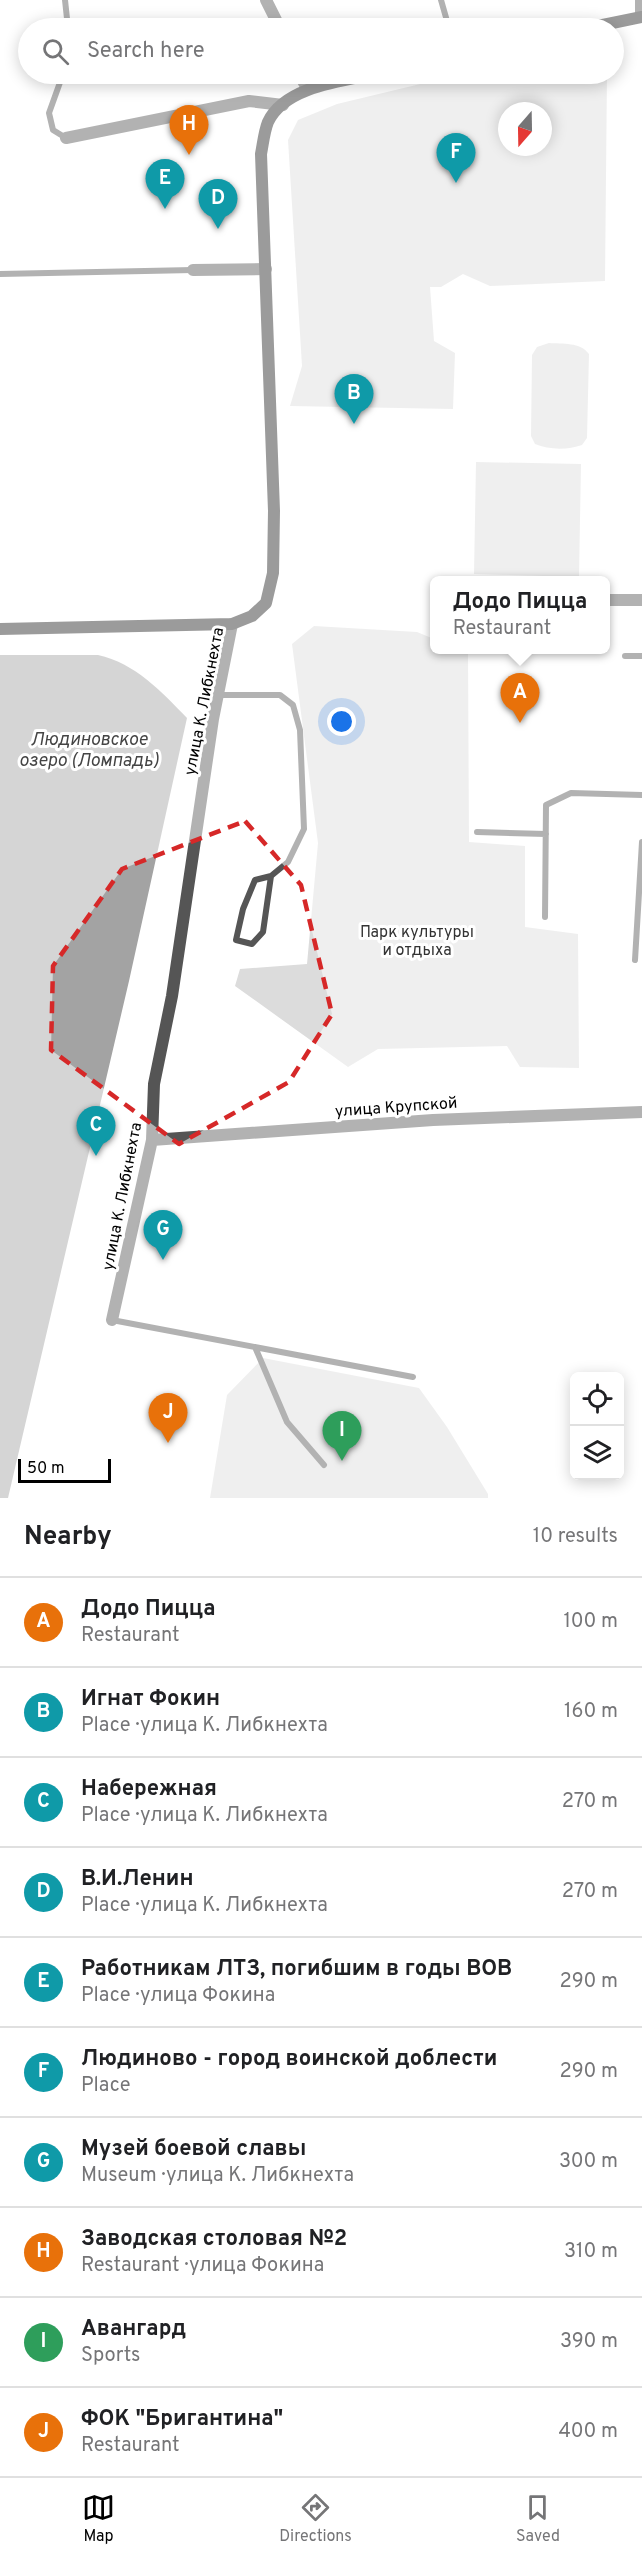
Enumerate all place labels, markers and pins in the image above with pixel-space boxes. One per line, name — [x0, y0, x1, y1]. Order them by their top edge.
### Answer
pin: H — [170, 106, 208, 155]
pin: F — [436, 134, 476, 183]
pin: E — [146, 160, 184, 209]
pin: D — [198, 180, 238, 229]
pin: B — [334, 374, 374, 424]
pin: A — [500, 674, 540, 723]
pin: C — [76, 1106, 116, 1156]
pin: G — [144, 1210, 182, 1260]
pin: J — [148, 1394, 188, 1443]
pin: I — [322, 1412, 362, 1461]

